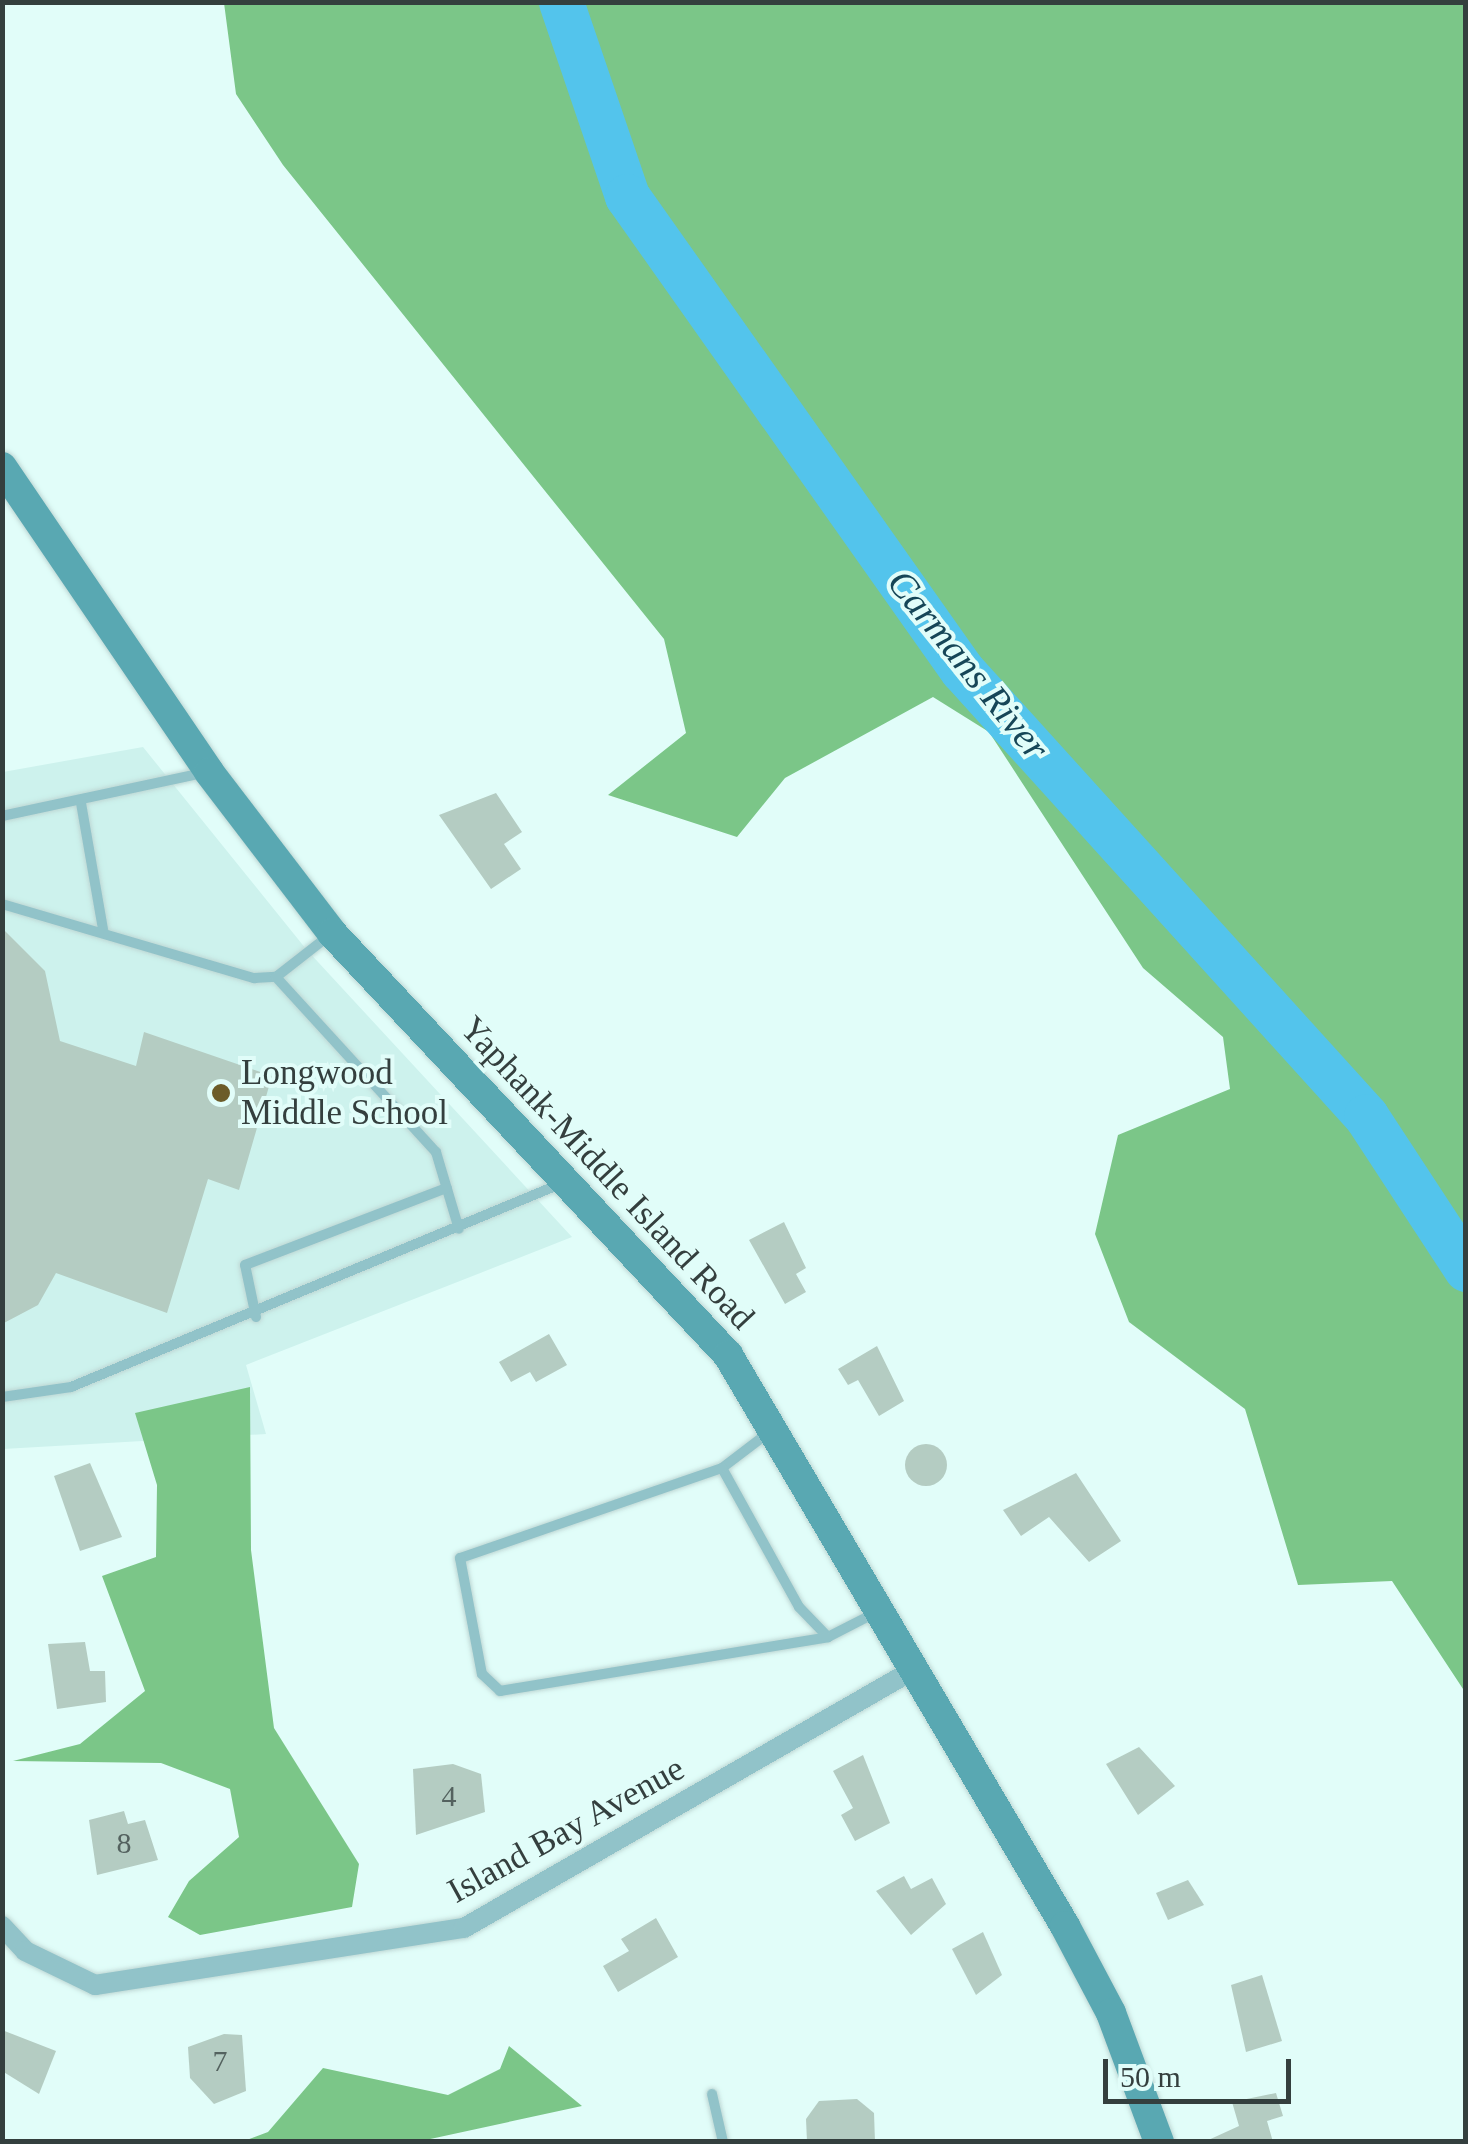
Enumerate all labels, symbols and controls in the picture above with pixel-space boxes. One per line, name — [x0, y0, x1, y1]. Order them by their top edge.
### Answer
water label: Carmans River — [878, 561, 1058, 769]
street label: Yaphank-Middle Island Road — [451, 1008, 763, 1338]
place label: Longwood Middle School — [241, 1052, 448, 1134]
marker: Longwood Middle School — [210, 1082, 232, 1104]
street label: Island Bay Avenue — [440, 1747, 692, 1913]
house number: 4 — [442, 1778, 456, 1814]
house number: 8 — [116, 1825, 132, 1861]
scale bar — [1108, 2039, 1296, 2101]
house number: 7 — [212, 2043, 228, 2079]
text: 50 m — [1120, 2060, 1181, 2093]

